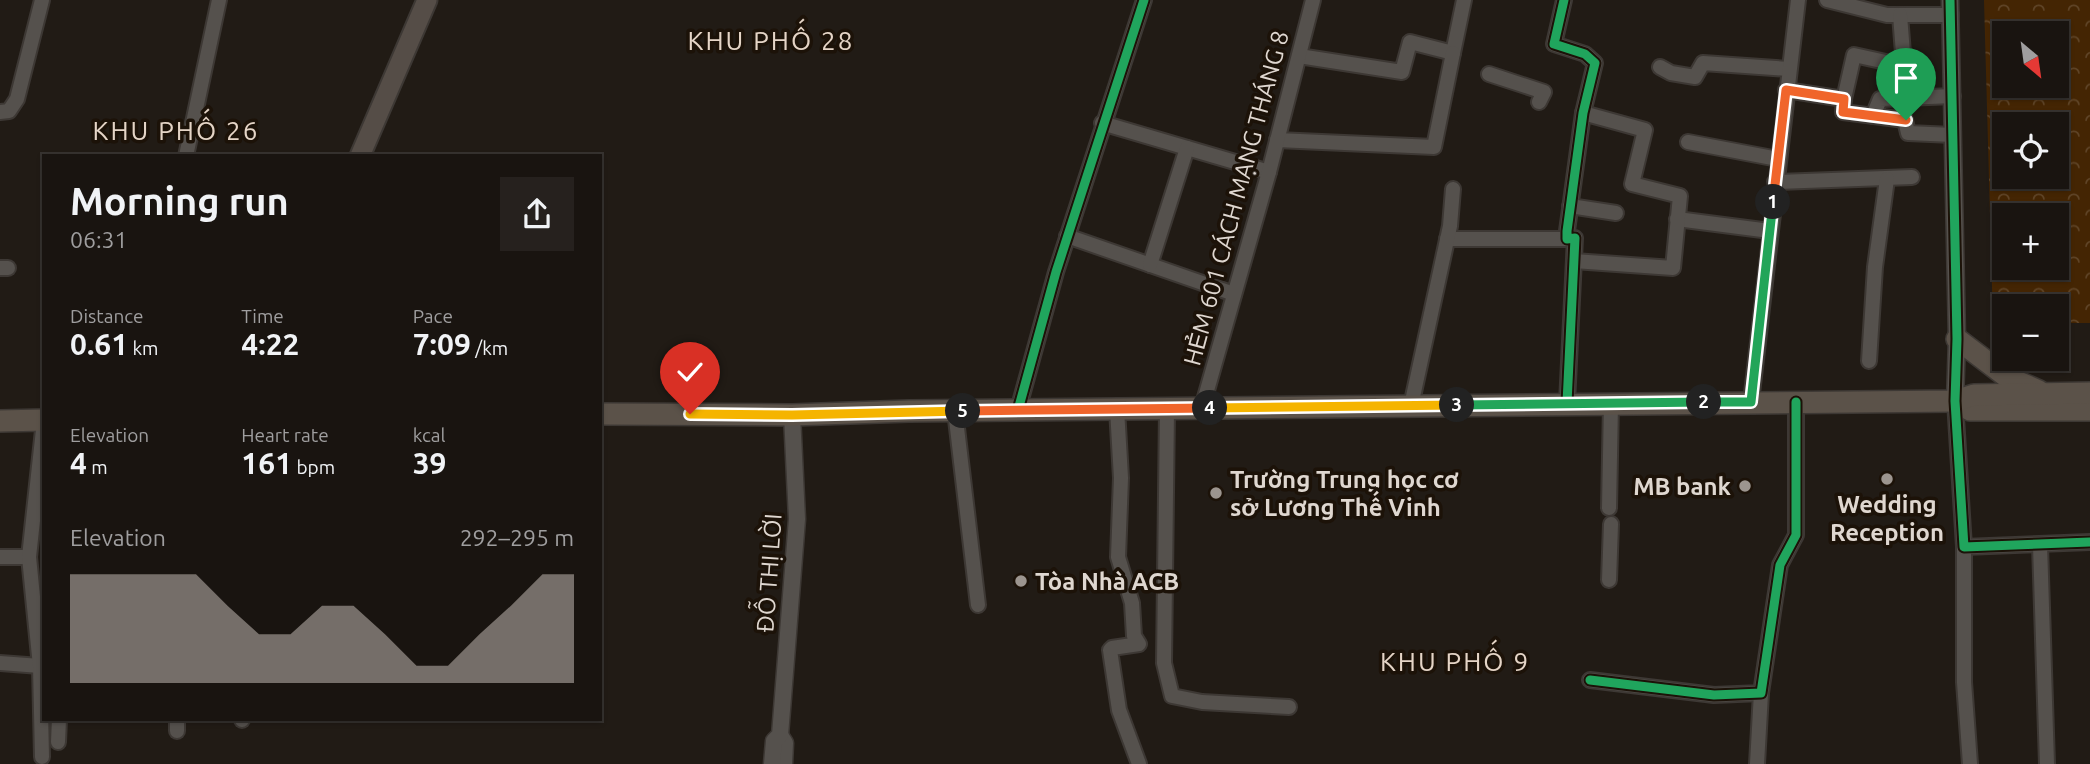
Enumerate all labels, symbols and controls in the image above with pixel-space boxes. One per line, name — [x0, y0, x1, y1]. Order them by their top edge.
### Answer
district label: KHU PHỐ 28 — [688, 18, 854, 55]
north arrow — [1992, 21, 2068, 98]
map controls — [1992, 21, 2069, 371]
street label: HẺM 601 CÁCH MẠNG THÁNG 8 — [1177, 27, 1294, 368]
pin — [1876, 48, 1936, 120]
icon: arrive — [1887, 59, 1925, 97]
district label: KHU PHỐ 26 — [93, 108, 259, 145]
button: locate — [1992, 112, 2069, 189]
button: share — [500, 177, 574, 251]
text: Morning run — [70, 180, 289, 222]
pin: 1 — [1756, 184, 1790, 220]
text: 1 — [1767, 190, 1778, 212]
button: + — [1992, 203, 2069, 280]
text: 06:31 — [70, 227, 128, 252]
button: − — [1992, 294, 2069, 371]
text: Distance — [70, 305, 144, 327]
text: Time — [241, 305, 284, 327]
text: Pace — [413, 305, 453, 327]
text: 0.61 — [70, 327, 128, 361]
text: 4:22 — [241, 327, 299, 361]
text: 7:09 — [413, 327, 471, 361]
text: km — [128, 337, 158, 359]
text: /km — [471, 337, 508, 359]
pin — [660, 342, 720, 414]
icon: check — [671, 353, 709, 391]
pin: 2 — [1686, 384, 1722, 420]
pin: 3 — [1440, 388, 1474, 422]
pin: 4 — [1192, 390, 1228, 426]
text: 2 — [1698, 390, 1709, 412]
text: 3 — [1451, 393, 1462, 415]
pin: 5 — [946, 394, 981, 428]
text: 4 — [1204, 396, 1215, 418]
text: 5 — [957, 399, 968, 421]
text: Elevation — [70, 424, 149, 446]
text: Heart rate — [241, 424, 329, 446]
text: kcal — [413, 424, 445, 446]
text: 4 — [70, 446, 87, 480]
text: 161 — [241, 446, 292, 480]
text: 39 — [413, 446, 447, 480]
text: m — [87, 456, 108, 478]
text: bpm — [292, 456, 335, 478]
place label: Trường Trung học cơ sở Lương Thế Vinh — [1230, 466, 1459, 521]
marker: Wedding Reception — [1879, 471, 1895, 487]
place label: MB bank — [1633, 473, 1732, 500]
marker: MB bank — [1737, 478, 1753, 494]
marker: Trường Trung học cơ sở Lương Thế Vinh — [1208, 485, 1224, 501]
place label: Wedding Reception — [1830, 491, 1944, 546]
street label: ĐỖ THỊ LỜI — [745, 512, 787, 633]
text: Elevation — [70, 525, 166, 550]
text: 292–295 m — [460, 525, 574, 550]
place label: Tòa Nhà ACB — [1035, 568, 1179, 595]
marker: Tòa Nhà ACB — [1013, 573, 1029, 589]
district label: KHU PHỐ 9 — [1380, 639, 1530, 676]

